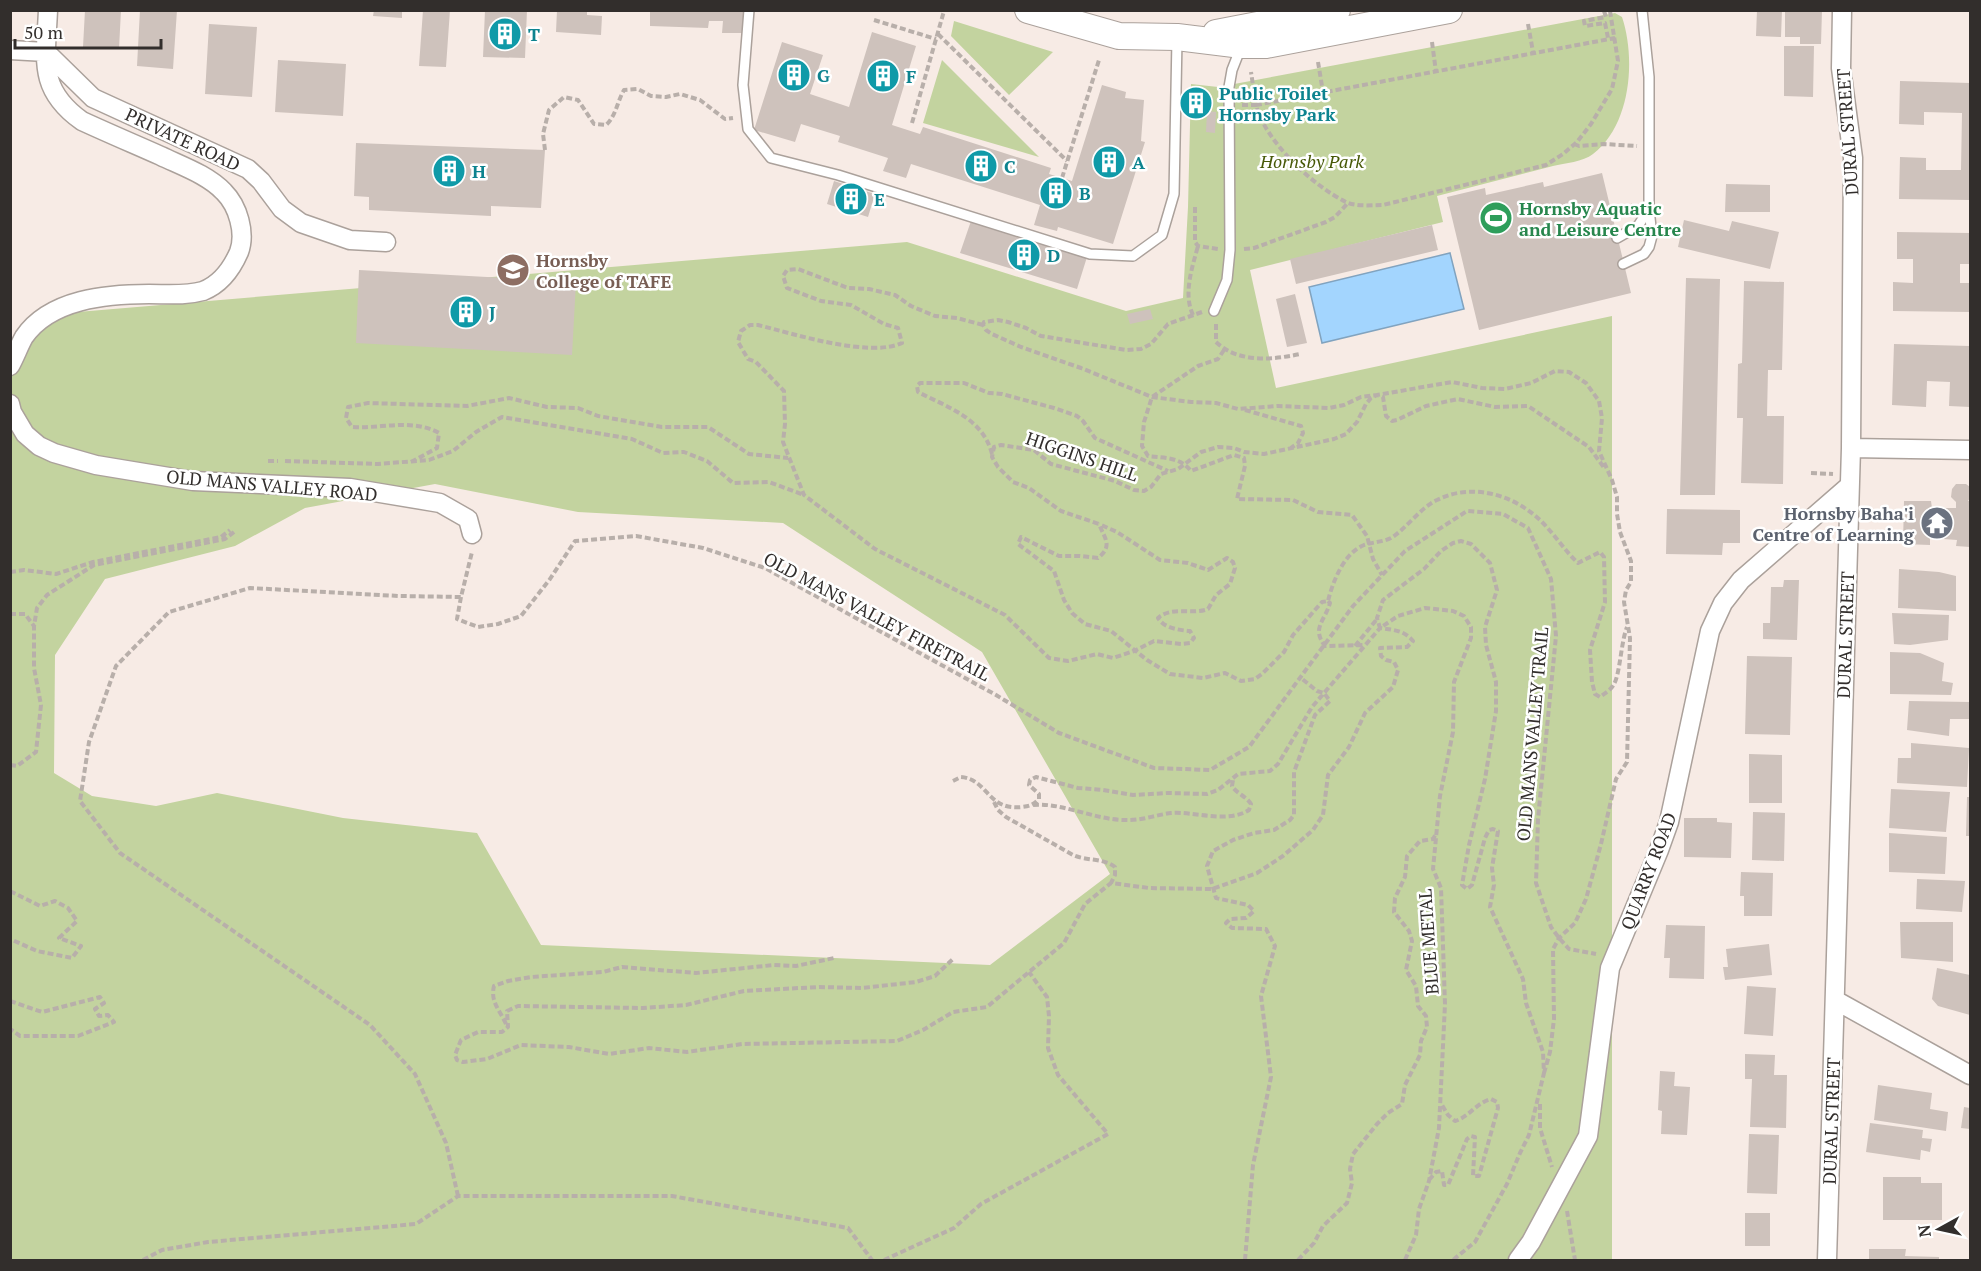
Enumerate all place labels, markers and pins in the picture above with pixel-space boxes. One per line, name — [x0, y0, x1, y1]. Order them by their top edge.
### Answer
building icon: T — [487, 16, 523, 52]
place label: T — [528, 22, 540, 46]
building icon: G — [776, 57, 812, 93]
building icon: F — [865, 58, 901, 94]
place label: G — [817, 63, 830, 87]
place label: F — [906, 64, 916, 88]
place label: Public Toilet Hornsby Park — [1219, 81, 1336, 126]
building icon: Public Toilet Hornsby Park — [1178, 85, 1214, 121]
building icon: A — [1091, 144, 1127, 180]
building icon: C — [963, 148, 999, 184]
place label: A — [1132, 150, 1146, 174]
building icon: H — [431, 153, 467, 189]
place label: C — [1004, 154, 1016, 178]
place label: H — [472, 159, 486, 183]
building icon: B — [1038, 175, 1074, 211]
building icon: E — [833, 181, 869, 217]
place label: B — [1079, 181, 1091, 205]
place label: E — [874, 187, 885, 211]
place label: Hornsby Aquatic and Leisure Centre — [1519, 196, 1682, 241]
sports icon: Hornsby Aquatic and Leisure Centre — [1478, 200, 1514, 236]
building icon: D — [1006, 237, 1042, 273]
place label: D — [1047, 243, 1060, 267]
place label: Hornsby College of TAFE — [536, 248, 671, 293]
school or university icon: Hornsby College of TAFE — [495, 252, 531, 288]
building icon: J — [448, 294, 484, 330]
place label: J — [489, 300, 496, 324]
place label: Hornsby Baha'i Centre of Learning — [1752, 501, 1915, 546]
temple icon: Hornsby Baha'i Centre of Learning — [1919, 505, 1955, 541]

